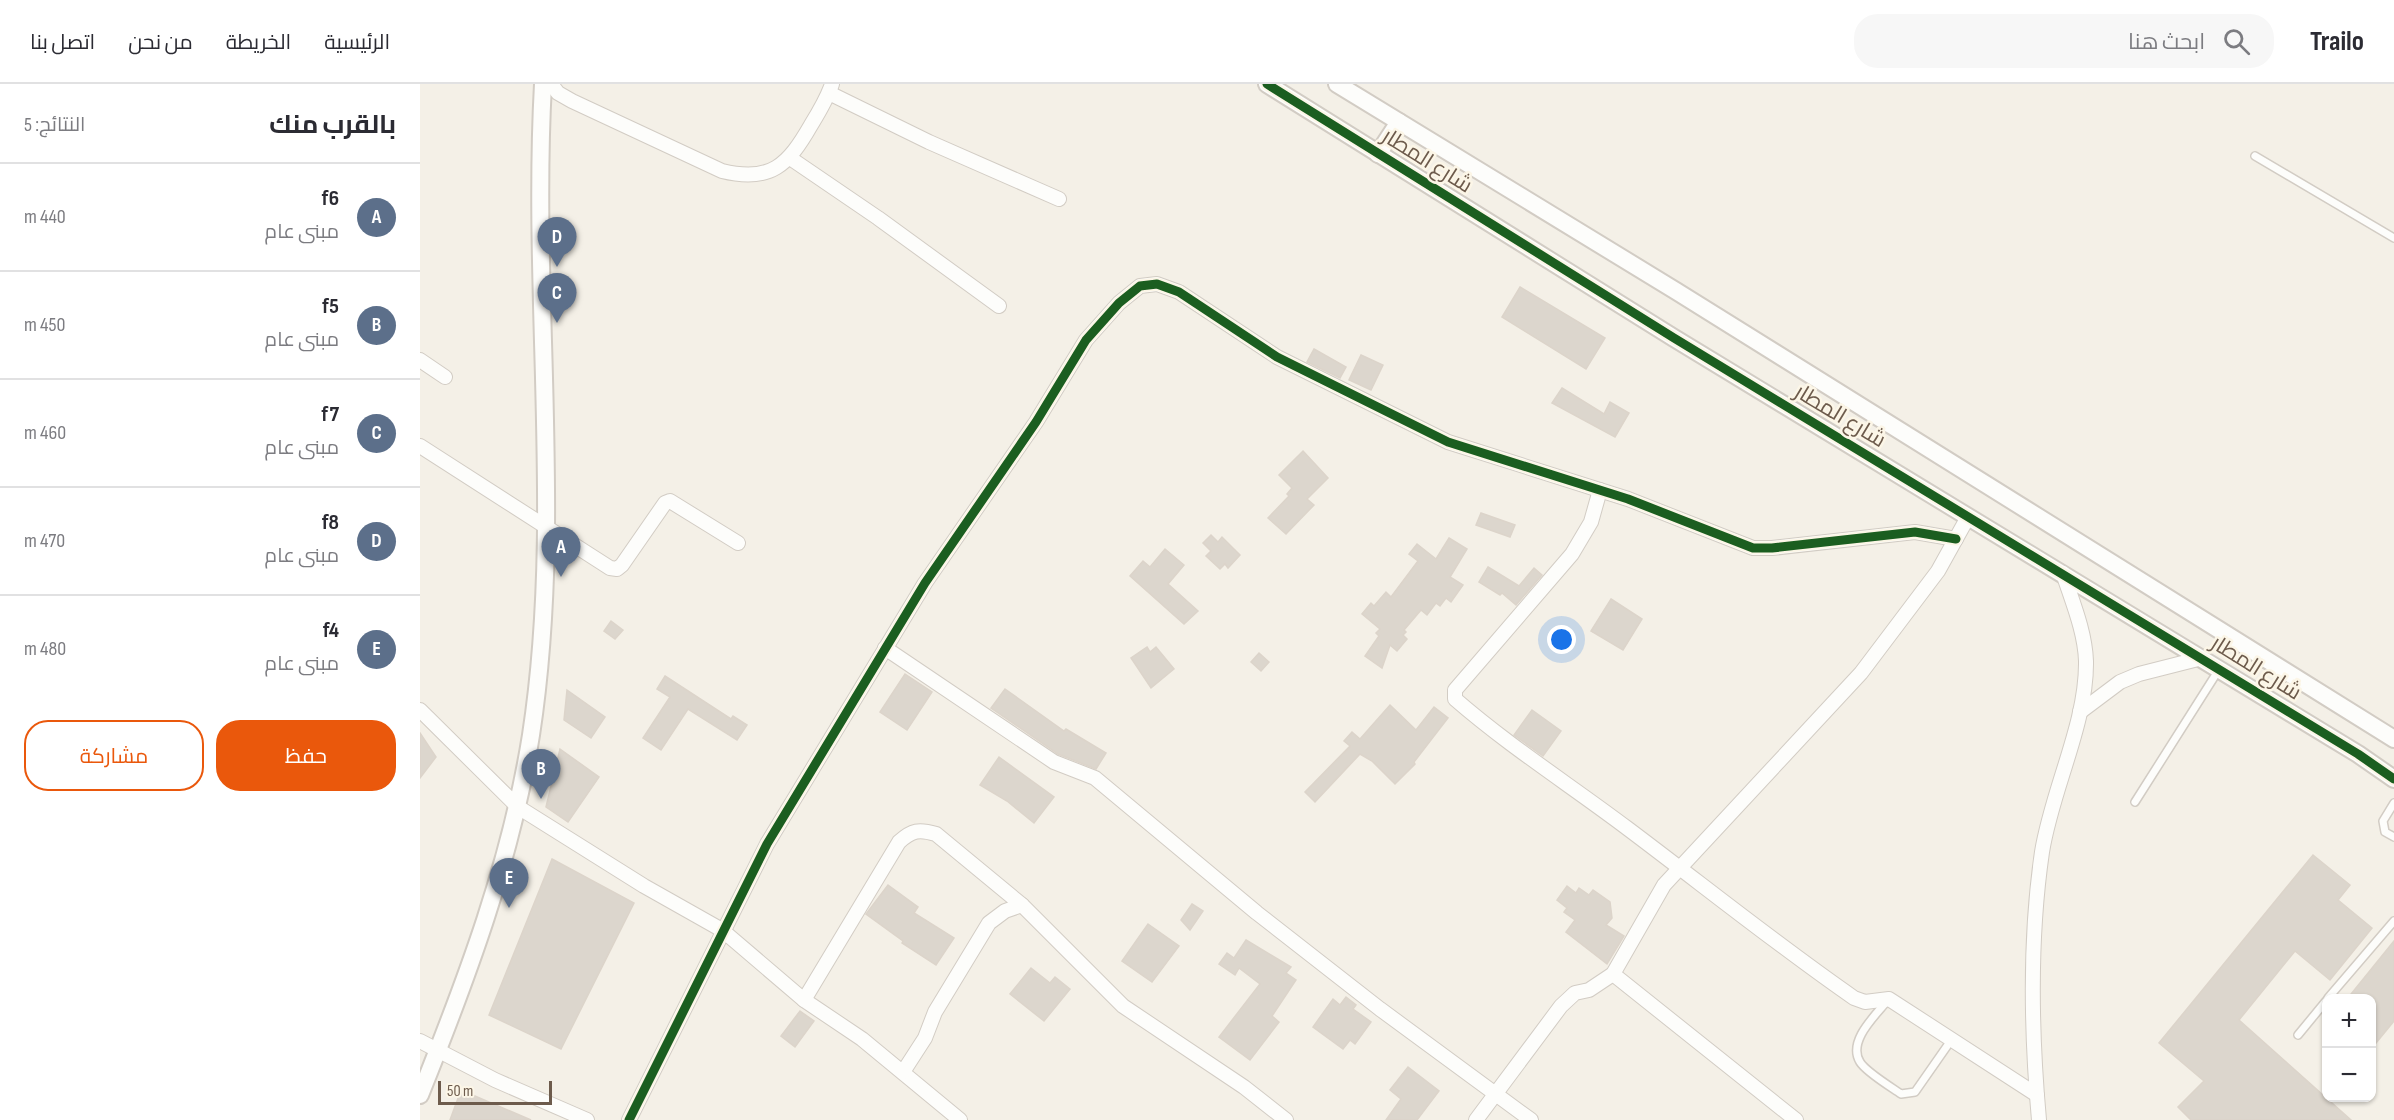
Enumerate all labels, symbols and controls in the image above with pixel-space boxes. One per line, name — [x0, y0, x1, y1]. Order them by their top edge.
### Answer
search box — [1854, 14, 2274, 68]
icon: search — [2220, 25, 2253, 58]
text: Trailo — [2310, 25, 2364, 58]
text: ابحث هنا — [2128, 29, 2205, 56]
text: اتصل بنا — [30, 30, 95, 55]
text: من نحن — [128, 30, 193, 55]
text: الخريطة — [226, 30, 291, 55]
text: الرئيسية — [324, 30, 390, 55]
text: بالقرب منك — [269, 110, 396, 141]
text: النتائج: 5 — [24, 113, 85, 137]
street label: شارع المطار — [1375, 122, 1477, 199]
text: f6 — [322, 185, 339, 212]
text: 440 m — [24, 205, 66, 229]
text: A — [372, 205, 381, 229]
pin: D — [538, 218, 576, 267]
text: مبنى عام — [265, 220, 339, 244]
pin: C — [538, 274, 576, 323]
text: f5 — [322, 293, 339, 320]
text: 450 m — [24, 313, 65, 337]
text: B — [372, 313, 381, 337]
text: مبنى عام — [265, 328, 339, 352]
street label: شارع المطار — [1788, 377, 1891, 454]
text: f7 — [321, 401, 339, 428]
text: 460 m — [24, 421, 66, 445]
text: C — [371, 421, 382, 445]
text: مبنى عام — [265, 436, 339, 460]
text: f8 — [322, 509, 339, 536]
pin: A — [542, 528, 580, 577]
text: 470 m — [24, 529, 65, 553]
text: D — [371, 529, 382, 553]
text: مبنى عام — [265, 544, 339, 568]
text: f4 — [323, 617, 339, 644]
your location — [1547, 625, 1576, 654]
street label: شارع المطار — [2204, 629, 2306, 706]
text: 480 m — [24, 637, 66, 661]
text: E — [372, 637, 381, 661]
text: مبنى عام — [265, 652, 339, 676]
button: مشاركة — [24, 720, 204, 791]
button: حفظ — [216, 720, 396, 791]
pin: B — [522, 750, 560, 799]
pin: E — [490, 858, 529, 908]
map controls — [2322, 994, 2376, 1102]
button: + — [2322, 994, 2376, 1048]
button: − — [2322, 1048, 2376, 1102]
scale bar — [438, 1078, 552, 1106]
text: 50 m — [447, 1082, 473, 1101]

